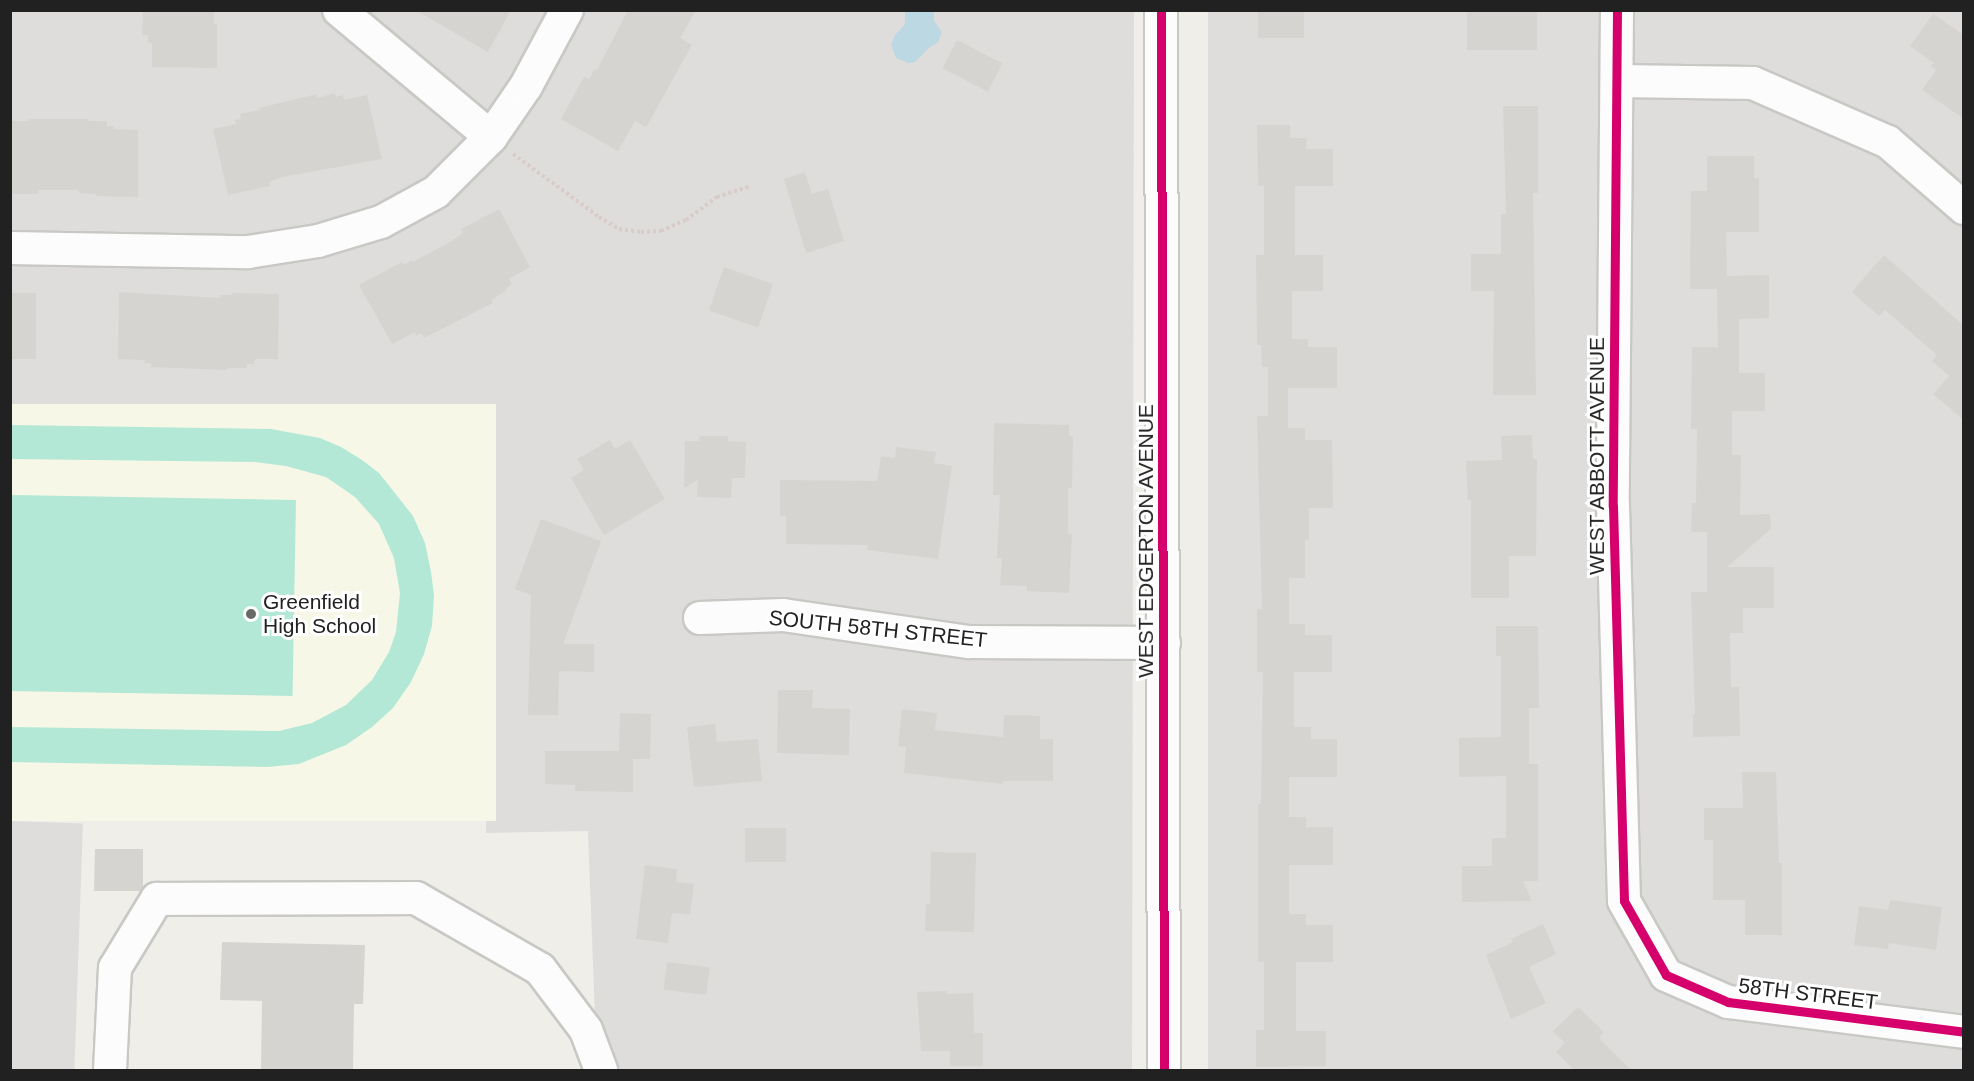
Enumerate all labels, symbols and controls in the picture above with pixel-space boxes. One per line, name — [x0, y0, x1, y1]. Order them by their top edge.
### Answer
street label: WEST ABBOTT AVENUE — [1584, 335, 1610, 577]
street label: WEST EDGERTON AVENUE — [1133, 403, 1159, 679]
place label: Greenfield High School — [263, 589, 376, 639]
street label: SOUTH 58TH STREET — [768, 605, 988, 653]
marker: Greenfield High School — [244, 607, 258, 621]
street label: 58TH STREET — [1737, 973, 1879, 1015]

